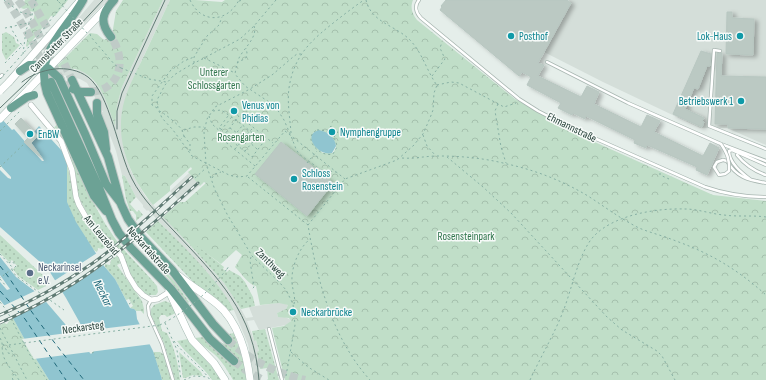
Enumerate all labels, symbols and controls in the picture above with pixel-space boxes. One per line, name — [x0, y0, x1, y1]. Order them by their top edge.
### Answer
street label: Cannstatter Straße — [27, 15, 86, 75]
place label: Posthof — [519, 30, 549, 43]
place label: Lok-Haus — [697, 30, 732, 43]
marker: Posthof — [506, 31, 516, 41]
marker: Lok-Haus — [735, 31, 745, 41]
park label: Unterer Schlossgarten — [188, 66, 240, 92]
place label: Betriebswerk 1 — [679, 95, 733, 108]
marker: Betriebswerk 1 — [736, 96, 746, 106]
place label: Venus von Phidias — [242, 99, 280, 125]
marker: Venus von Phidias — [229, 106, 239, 116]
street label: Ehmannstraße — [545, 110, 599, 145]
place label: Nymphengruppe — [340, 126, 401, 139]
marker: Nymphengruppe — [327, 127, 337, 137]
place label: EnBW — [38, 128, 59, 141]
marker: EnBW — [25, 129, 35, 139]
park label: Rosengarten — [218, 131, 265, 144]
place label: Schloss Rosenstein — [302, 167, 343, 193]
marker: Schloss Rosenstein — [289, 174, 299, 184]
street label: Am Leuzebad — [80, 212, 122, 258]
street label: Neckartalstraße — [124, 224, 173, 277]
park label: Rosensteinpark — [437, 230, 495, 243]
street label: Zanthweg — [253, 246, 289, 281]
place label: Neckarinsel e.V. — [38, 261, 81, 287]
marker: Neckarinsel e.V. — [25, 268, 35, 278]
water label: Neckar — [90, 277, 116, 310]
place label: Neckarbrücke — [301, 306, 352, 319]
marker: Neckarbrücke — [288, 307, 298, 317]
street label: Neckarsteg — [61, 318, 105, 337]

